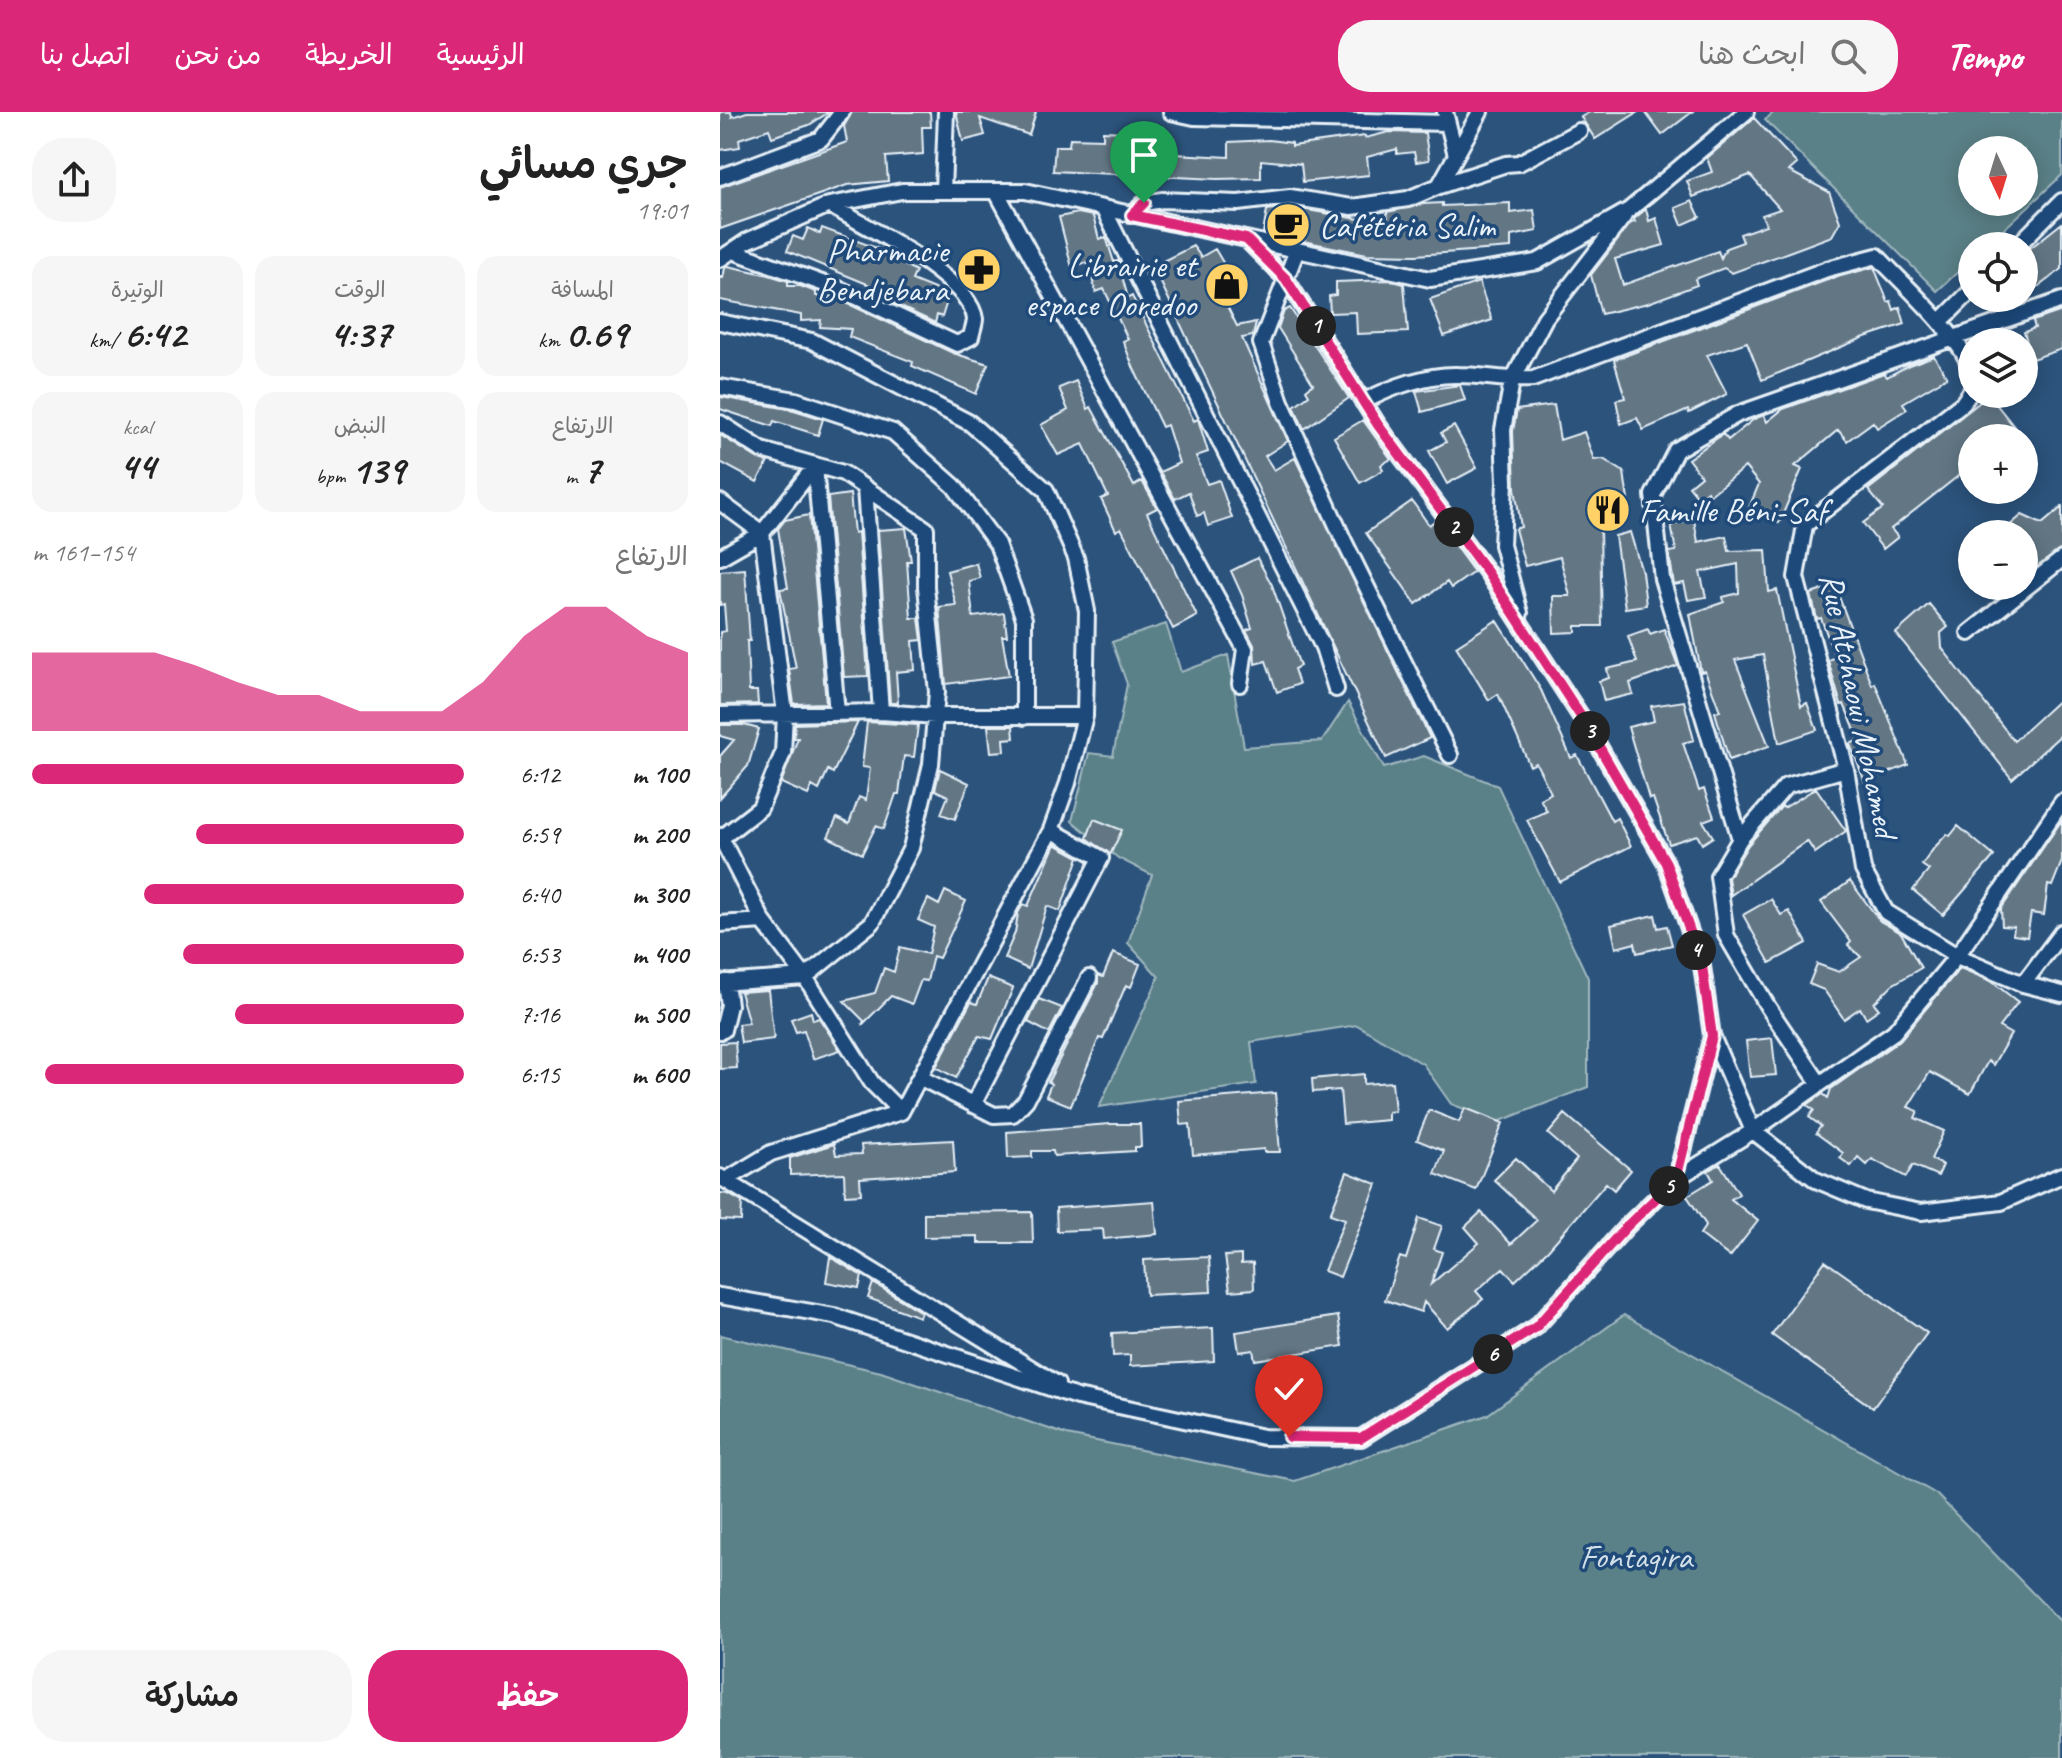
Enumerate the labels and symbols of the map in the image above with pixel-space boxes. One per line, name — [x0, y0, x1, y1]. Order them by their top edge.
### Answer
pin — [1110, 121, 1178, 203]
north arrow — [1958, 136, 2038, 216]
cafe icon: Cafétéria Salim — [1264, 201, 1312, 249]
place label: Cafétéria Salim — [1319, 204, 1496, 247]
place label: Pharmacie Bendjebara — [817, 229, 951, 311]
place label: Librairie et espace Ooredoo — [1025, 244, 1200, 326]
pharmacy icon: Pharmacie Bendjebara — [955, 246, 1003, 294]
shop icon: Librairie et espace Ooredoo — [1203, 261, 1251, 309]
pin: 1 — [1296, 306, 1336, 346]
restaurant icon: Famille Béni-Saf — [1584, 486, 1632, 534]
place label: Famille Béni-Saf — [1639, 489, 1834, 532]
pin: 2 — [1434, 507, 1474, 547]
street label: Rue Atchaoui Mohamed — [1810, 569, 1909, 846]
pin: 3 — [1570, 711, 1610, 751]
pin: 4 — [1676, 930, 1716, 970]
pin: 5 — [1649, 1166, 1689, 1206]
pin: 6 — [1473, 1334, 1513, 1374]
pin — [1255, 1355, 1323, 1437]
park label: Fontagira — [1580, 1535, 1694, 1578]

